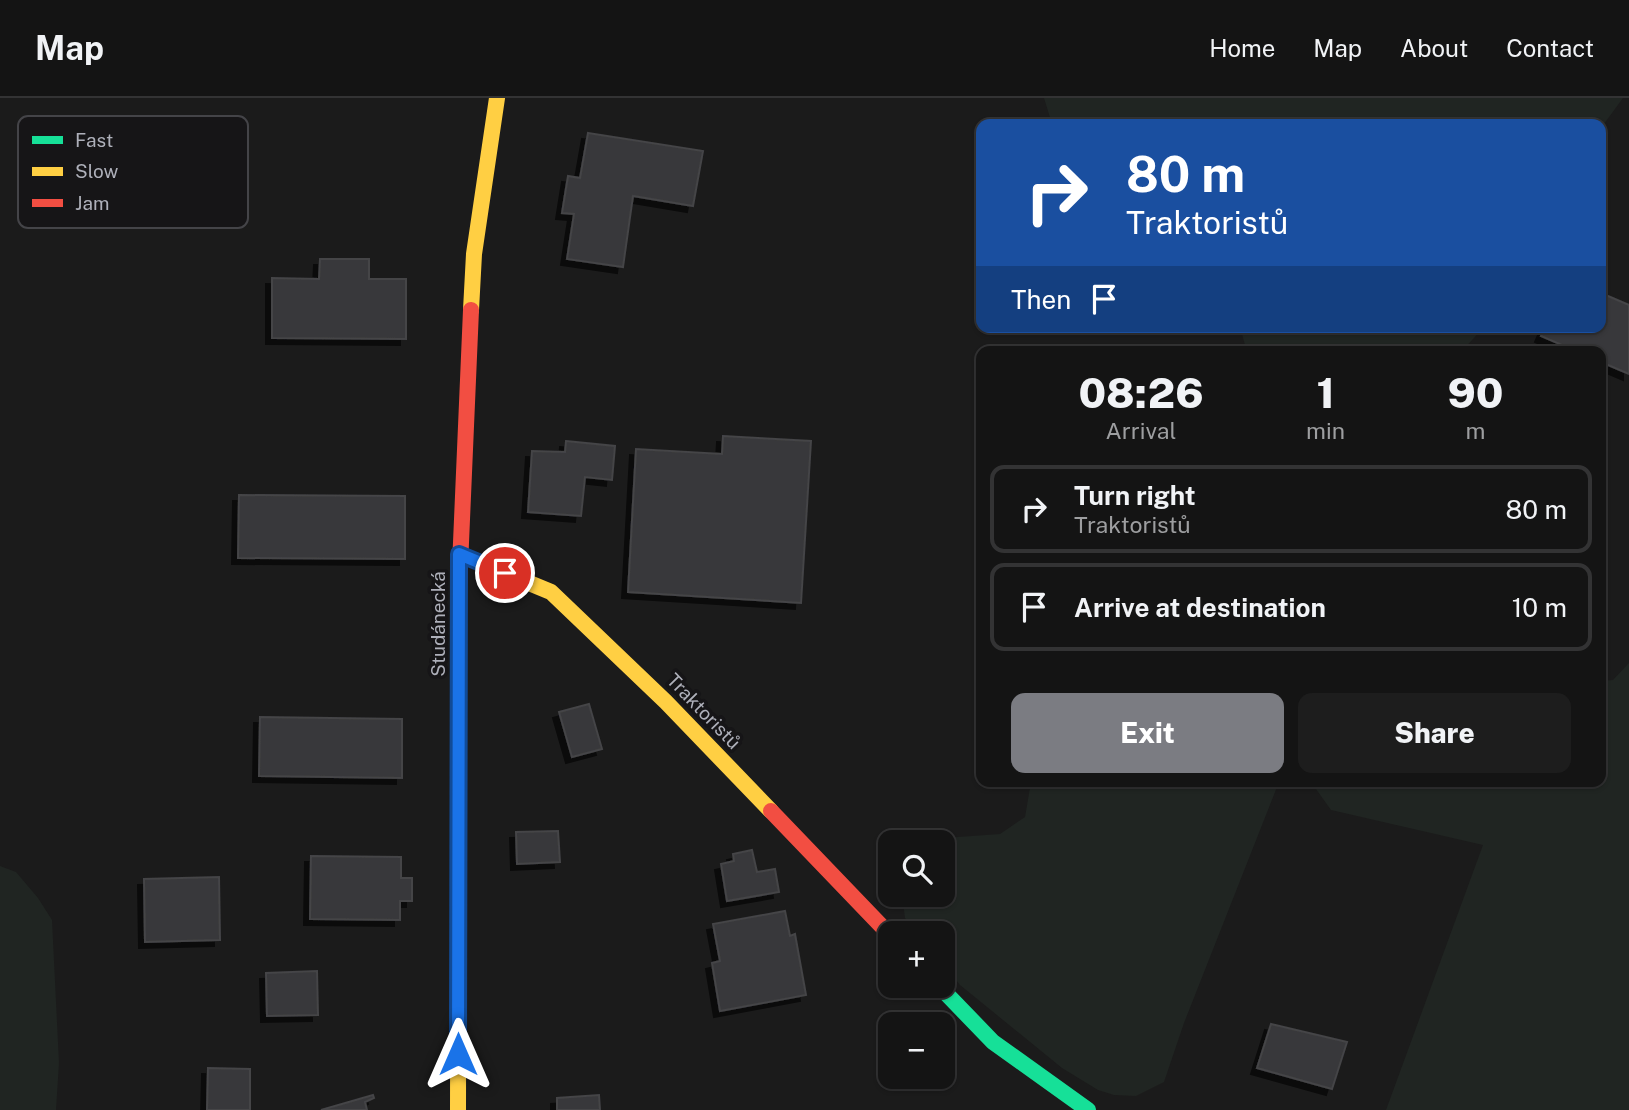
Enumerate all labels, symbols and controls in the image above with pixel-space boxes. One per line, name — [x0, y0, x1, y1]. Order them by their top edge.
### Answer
text: Map — [35, 29, 104, 67]
text: Home — [1209, 34, 1275, 62]
text: Map — [1313, 34, 1362, 62]
text: About — [1400, 34, 1468, 62]
text: Contact — [1506, 34, 1594, 62]
legend — [18, 116, 248, 228]
text: Fast — [75, 129, 113, 151]
text: 80 m — [1126, 145, 1245, 203]
icon: right — [1011, 147, 1102, 238]
text: Slow — [75, 160, 119, 182]
text: Jam — [75, 192, 109, 214]
text: Traktoristů — [1126, 204, 1288, 241]
icon: arrive — [1085, 280, 1123, 318]
text: Then — [1011, 284, 1071, 315]
text: 08:26 — [1078, 368, 1204, 417]
text: 1 — [1316, 368, 1335, 417]
text: 90 — [1448, 368, 1504, 417]
text: Arrival — [1106, 417, 1177, 444]
text: min — [1306, 417, 1345, 444]
text: m — [1466, 417, 1486, 444]
text: Turn right — [1074, 480, 1196, 511]
icon: right — [1015, 490, 1053, 528]
text: 80 m — [1506, 494, 1567, 525]
text: Traktoristů — [1074, 511, 1191, 538]
pin — [475, 543, 535, 603]
icon: arrive — [486, 554, 524, 592]
street label: Studánecká — [427, 571, 449, 677]
icon: arrive — [1015, 588, 1053, 626]
text: Arrive at destination — [1074, 592, 1326, 623]
text: 10 m — [1512, 592, 1567, 623]
street label: Traktoristů — [663, 669, 745, 753]
button: Exit — [1011, 693, 1284, 773]
button: Share — [1298, 693, 1571, 773]
map controls — [878, 830, 955, 1089]
button: search — [878, 830, 955, 907]
button: + — [878, 921, 955, 998]
button: − — [878, 1012, 955, 1089]
position arrow — [421, 1017, 495, 1091]

